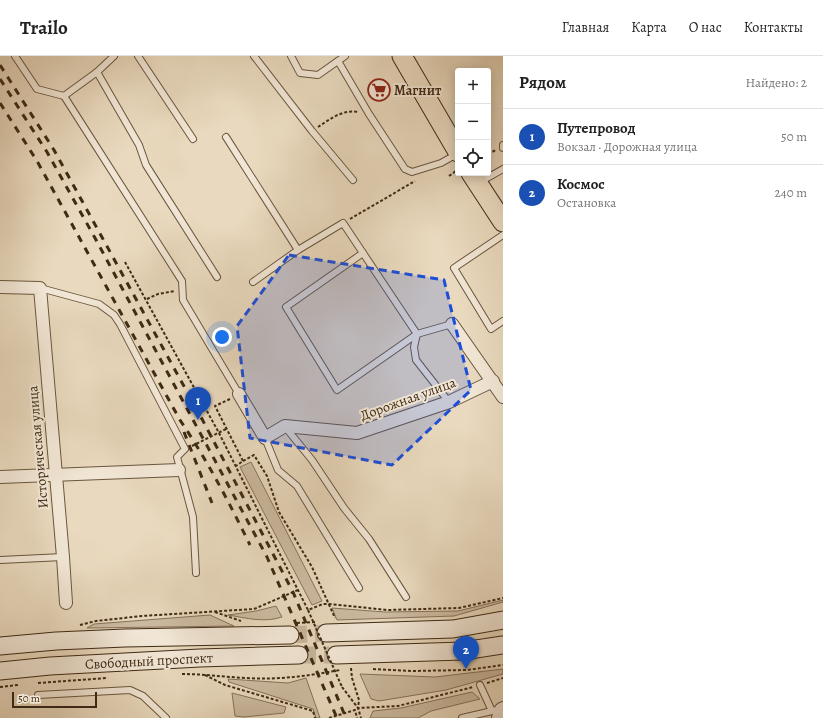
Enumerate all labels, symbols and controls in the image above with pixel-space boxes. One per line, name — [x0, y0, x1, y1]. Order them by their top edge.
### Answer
text: Trailo — [20, 15, 68, 41]
text: Главная — [562, 18, 609, 37]
text: Карта — [631, 18, 667, 37]
text: О нас — [689, 18, 722, 37]
text: Контакты — [744, 18, 803, 37]
map controls — [455, 68, 491, 176]
button: + — [455, 68, 491, 104]
text: Рядом — [519, 71, 566, 94]
text: Найдено: 2 — [746, 74, 807, 91]
supermarket icon: Магнит — [366, 77, 392, 103]
place label: Магнит — [394, 81, 442, 100]
button: − — [455, 104, 491, 140]
text: Путепровод — [557, 118, 635, 138]
text: 1 — [530, 128, 534, 145]
text: 50 m — [781, 128, 807, 145]
text: Вокзал · Дорожная улица — [557, 138, 697, 155]
button: locate — [455, 140, 491, 176]
text: Космос — [557, 174, 605, 194]
text: 2 — [529, 184, 535, 201]
text: 240 m — [775, 184, 807, 201]
text: Остановка — [557, 194, 616, 211]
your location — [212, 327, 232, 347]
street label: Дорожная улица — [357, 373, 459, 425]
street label: Историческая улица — [23, 384, 53, 509]
pin: 1 — [185, 387, 211, 420]
pin: 2 — [453, 636, 479, 669]
street label: Свободный проспект — [84, 648, 214, 674]
scale bar — [12, 690, 97, 709]
text: 50 m — [18, 691, 40, 706]

